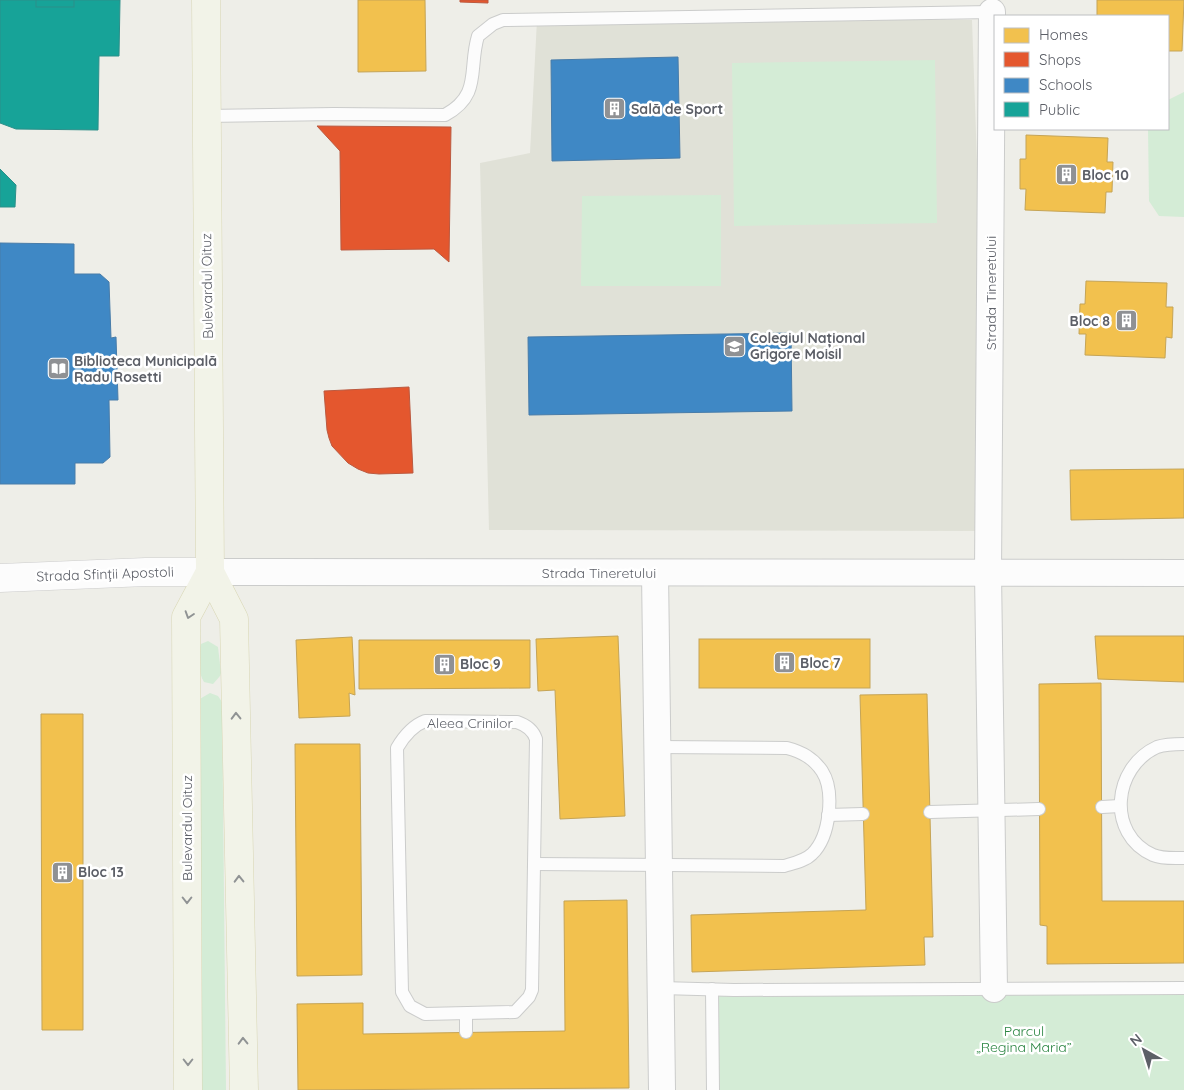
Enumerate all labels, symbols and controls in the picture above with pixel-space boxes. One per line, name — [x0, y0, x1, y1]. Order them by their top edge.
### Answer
legend — [994, 15, 1169, 130]
text: Homes — [1039, 25, 1088, 44]
text: Shops — [1039, 50, 1081, 69]
text: Schools — [1039, 75, 1092, 94]
building icon: Sală de Sport — [603, 97, 627, 121]
place label: Sală de Sport — [631, 100, 724, 118]
text: Public — [1039, 100, 1080, 119]
building icon: Bloc 10 — [1054, 163, 1078, 187]
place label: Bloc 10 — [1082, 166, 1129, 184]
street label: Bulevardul Oituz — [197, 233, 217, 339]
street label: Strada Tineretului — [982, 236, 1000, 350]
building icon: Bloc 8 — [1114, 309, 1138, 333]
place label: Bloc 8 — [1070, 312, 1110, 330]
place label: Colegiul Național Grigore Moisil — [750, 329, 865, 363]
school or university icon: Colegiul Național Grigore Moisil — [722, 334, 746, 358]
place label: Biblioteca Municipală Radu Rosetti — [74, 352, 217, 386]
library icon: Biblioteca Municipală Radu Rosetti — [46, 357, 70, 381]
street label: Strada Sfinții Apostoli — [36, 563, 174, 585]
street label: Strada Tineretului — [542, 564, 656, 582]
one-way arrow — [185, 610, 195, 619]
building icon: Bloc 7 — [772, 651, 796, 675]
building icon: Bloc 9 — [432, 652, 456, 676]
place label: Bloc 7 — [800, 654, 841, 672]
place label: Bloc 9 — [460, 655, 501, 673]
one-way arrow — [231, 712, 242, 720]
street label: Aleea Crinilor — [427, 714, 514, 732]
street label: Bulevardul Oituz — [178, 775, 196, 881]
building icon: Bloc 13 — [50, 860, 74, 884]
place label: Bloc 13 — [78, 863, 124, 881]
one-way arrow — [234, 875, 245, 883]
one-way arrow — [182, 896, 192, 904]
park label: Parcul „Regina Maria” — [976, 1022, 1072, 1056]
north arrow — [1119, 1025, 1169, 1075]
text: N — [1126, 1030, 1145, 1050]
one-way arrow — [237, 1037, 248, 1045]
one-way arrow — [183, 1058, 193, 1066]

